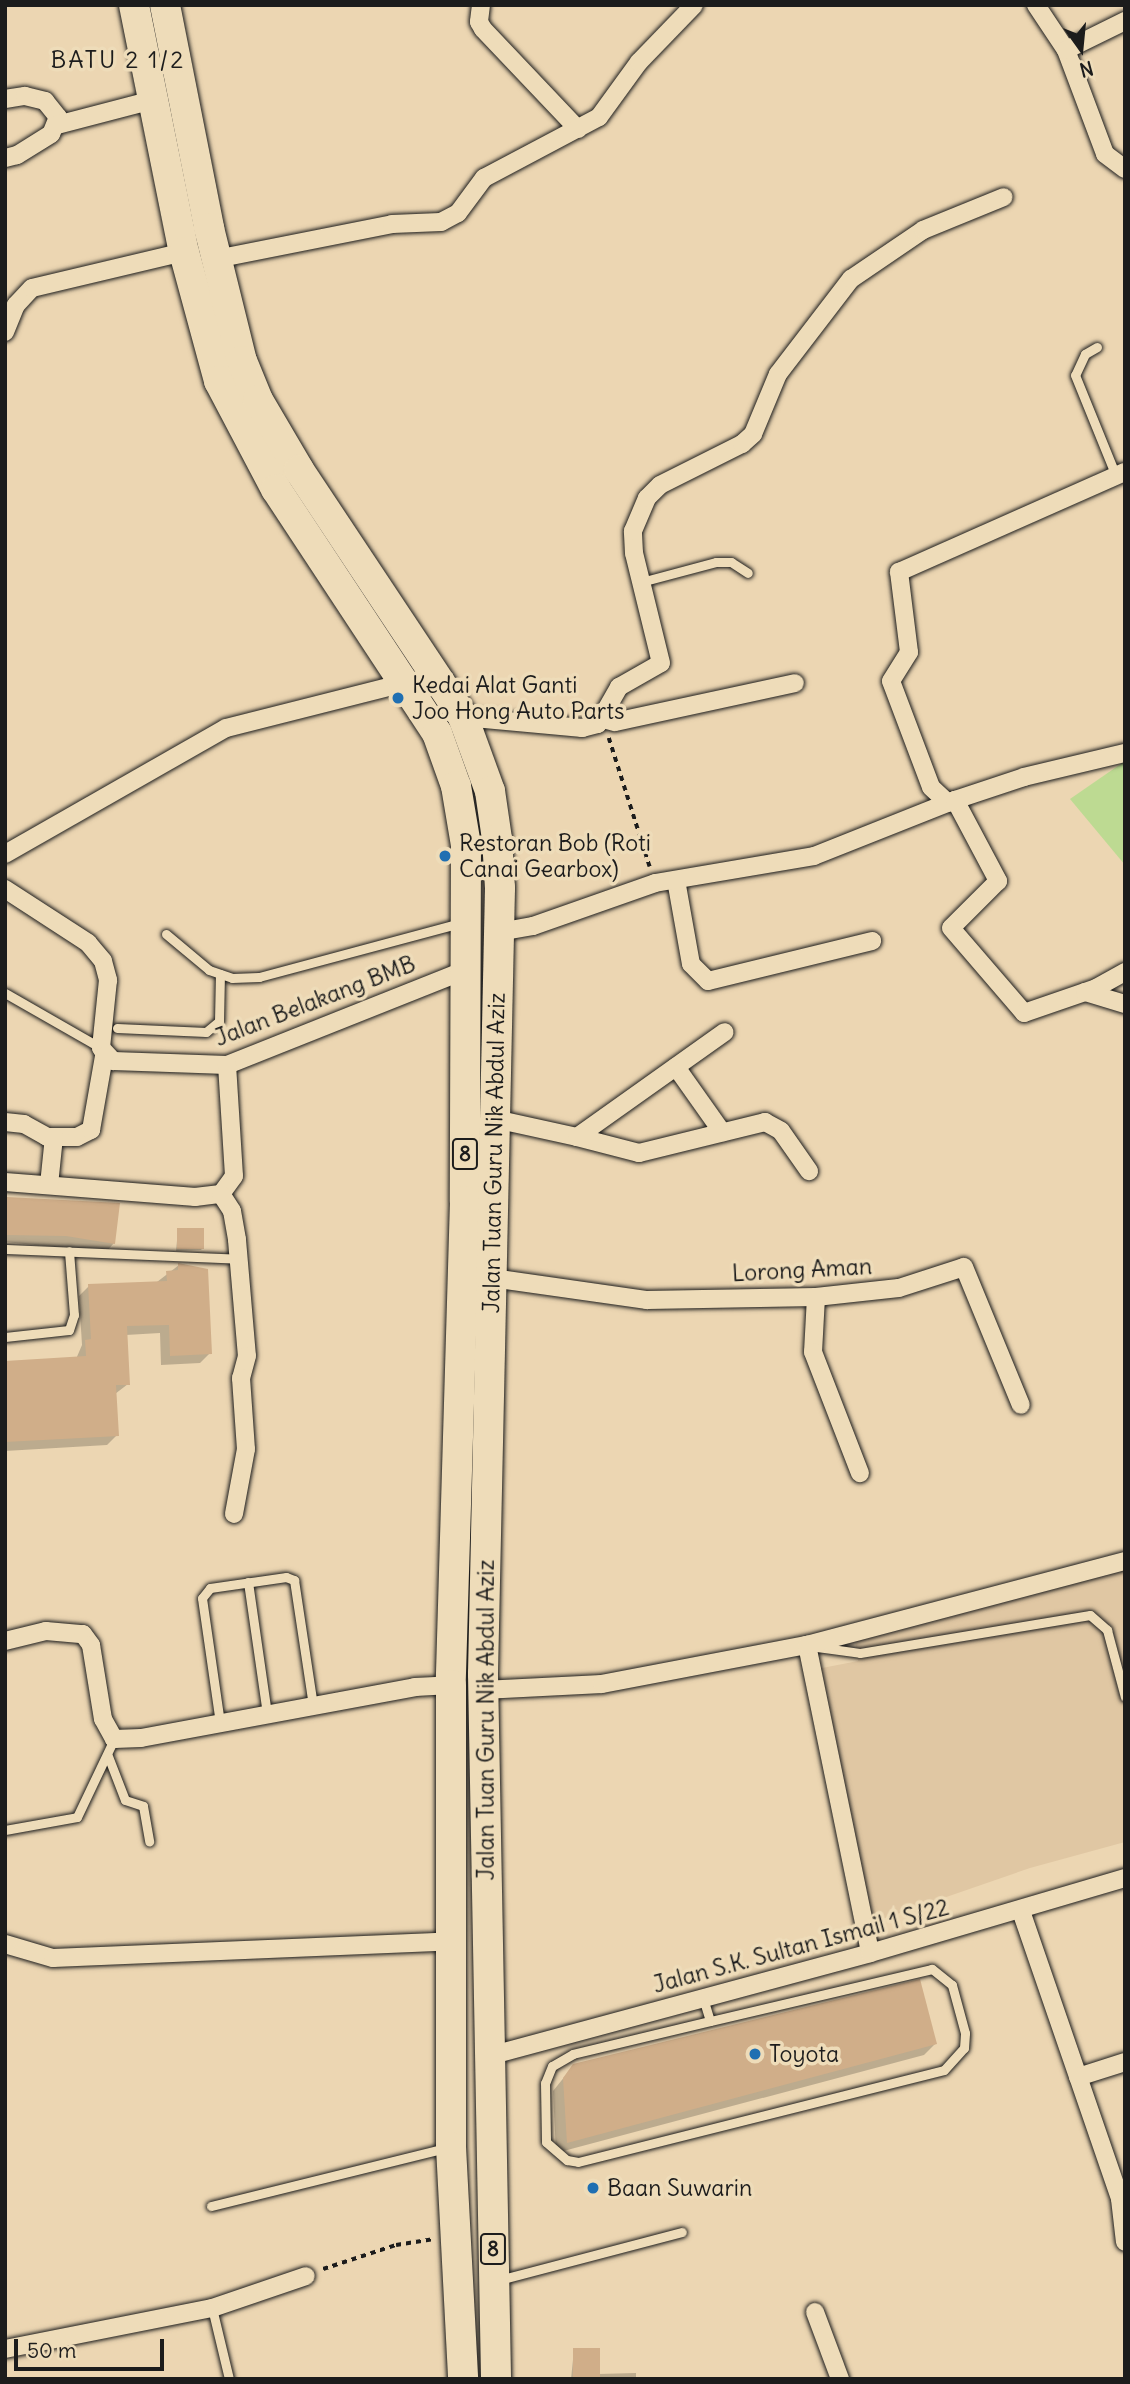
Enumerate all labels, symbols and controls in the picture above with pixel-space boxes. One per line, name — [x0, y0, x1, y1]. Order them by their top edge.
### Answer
north arrow — [1046, 14, 1116, 84]
district label: BATU 2 1/2 — [52, 46, 184, 74]
text: N — [1077, 56, 1096, 83]
place label: Kedai Alat Ganti Joo Hong Auto Parts — [412, 671, 624, 725]
marker: Kedai Alat Ganti Joo Hong Auto Parts — [390, 690, 406, 706]
place label: Restoran Bob (Roti Canai Gearbox) — [459, 829, 651, 883]
marker: Restoran Bob (Roti Canai Gearbox) — [437, 848, 453, 864]
street label: Jalan Belakang BMB — [211, 950, 419, 1052]
street label: Jalan Tuan Guru Nik Abdul Aziz — [477, 992, 511, 1314]
road number: 8 — [451, 1136, 479, 1172]
street label: Lorong Aman — [731, 1253, 873, 1287]
street label: Jalan Tuan Guru Nik Abdul Aziz — [472, 1560, 500, 1880]
street label: Jalan S.K. Sultan Ismail 1 S/22 — [650, 1893, 952, 1999]
place label: Toyota — [769, 2040, 839, 2068]
marker: Toyota — [747, 2046, 763, 2062]
place label: Baan Suwarin — [607, 2174, 752, 2202]
marker: Baan Suwarin — [585, 2180, 601, 2196]
road number: 8 — [479, 2232, 507, 2266]
scale bar — [18, 2324, 168, 2368]
text: 50 m — [27, 2337, 76, 2364]

